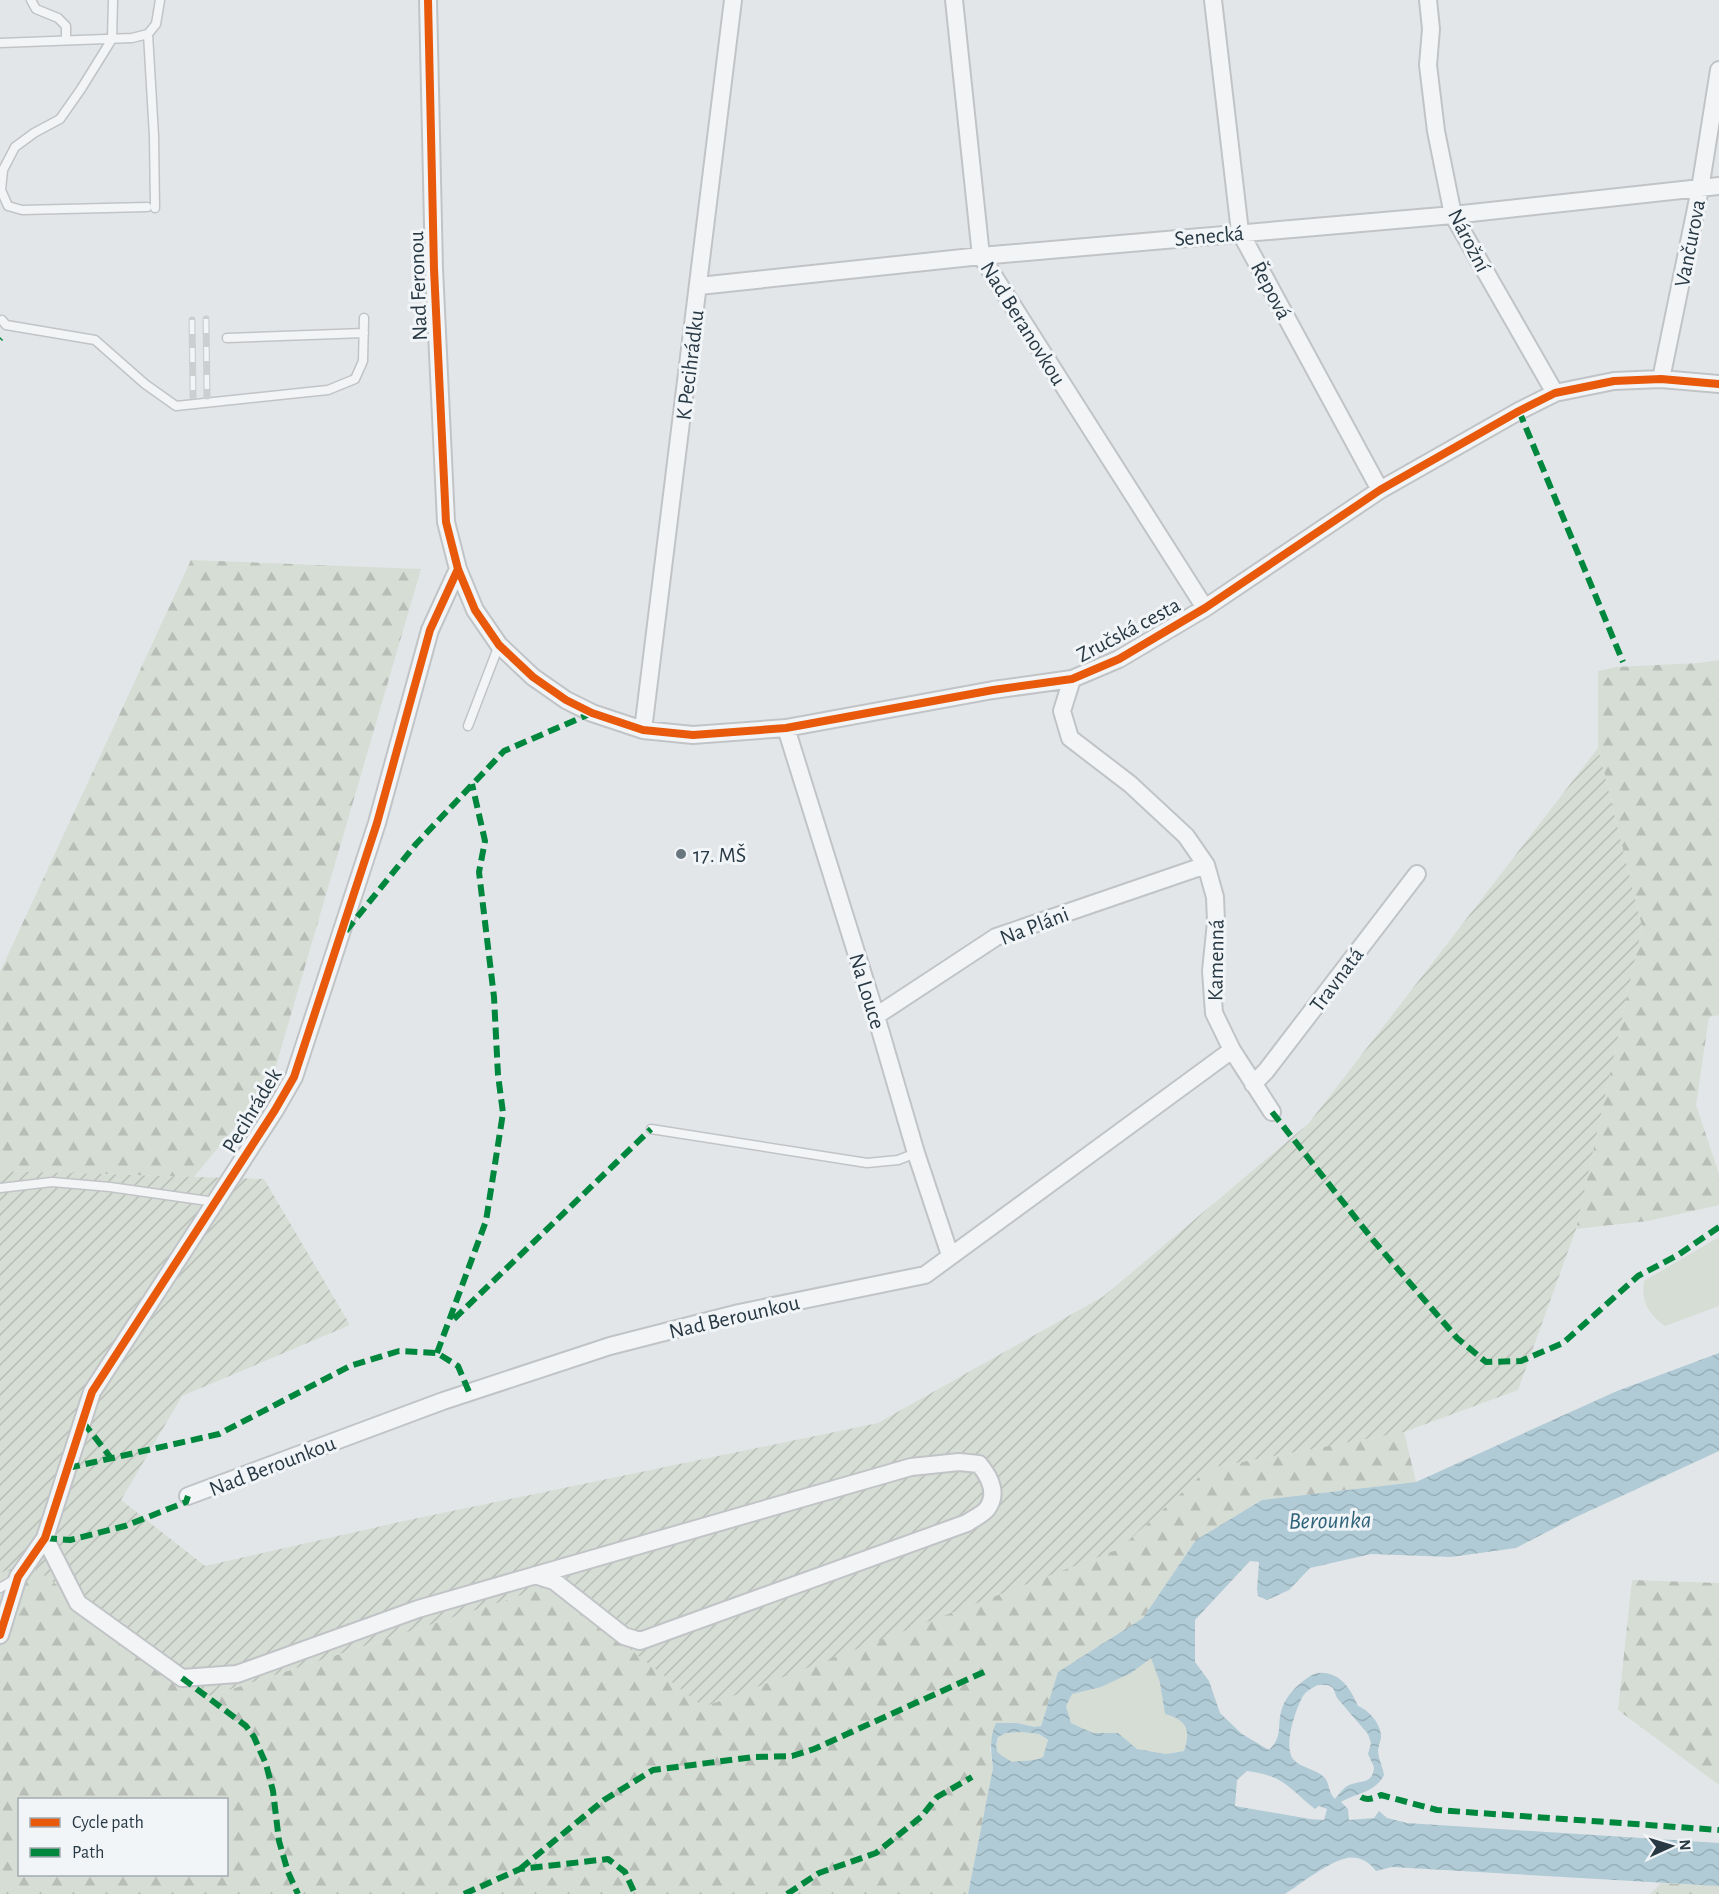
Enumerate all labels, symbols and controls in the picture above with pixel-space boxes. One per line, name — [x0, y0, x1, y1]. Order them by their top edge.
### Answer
street label: Vančurova — [1671, 198, 1709, 289]
street label: Nárožní — [1444, 205, 1495, 276]
street label: Senecká — [1173, 222, 1245, 250]
street label: Nad Feronou — [405, 231, 431, 341]
street label: Nad Beranovkou — [976, 258, 1070, 389]
street label: Řepová — [1247, 258, 1295, 323]
street label: K Pecihrádku — [672, 309, 708, 422]
street label: Zručská cesta — [1073, 593, 1184, 666]
place label: 17. MŠ — [693, 843, 746, 866]
marker: 17. MŠ — [674, 847, 688, 861]
street label: Na Pláni — [997, 903, 1072, 949]
street label: Kamenná — [1204, 919, 1228, 1001]
street label: Travnatá — [1306, 943, 1368, 1016]
street label: Na Louce — [845, 951, 889, 1032]
street label: Pecihrádek — [218, 1064, 286, 1157]
street label: Nad Berounkou — [667, 1291, 802, 1343]
street label: Nad Berounkou — [206, 1432, 339, 1500]
water label: Berounka — [1288, 1508, 1372, 1534]
legend — [18, 1798, 228, 1876]
text: Cycle path — [72, 1814, 144, 1832]
north arrow — [1641, 1816, 1701, 1876]
text: N — [1677, 1839, 1693, 1851]
text: Path — [72, 1844, 104, 1862]

